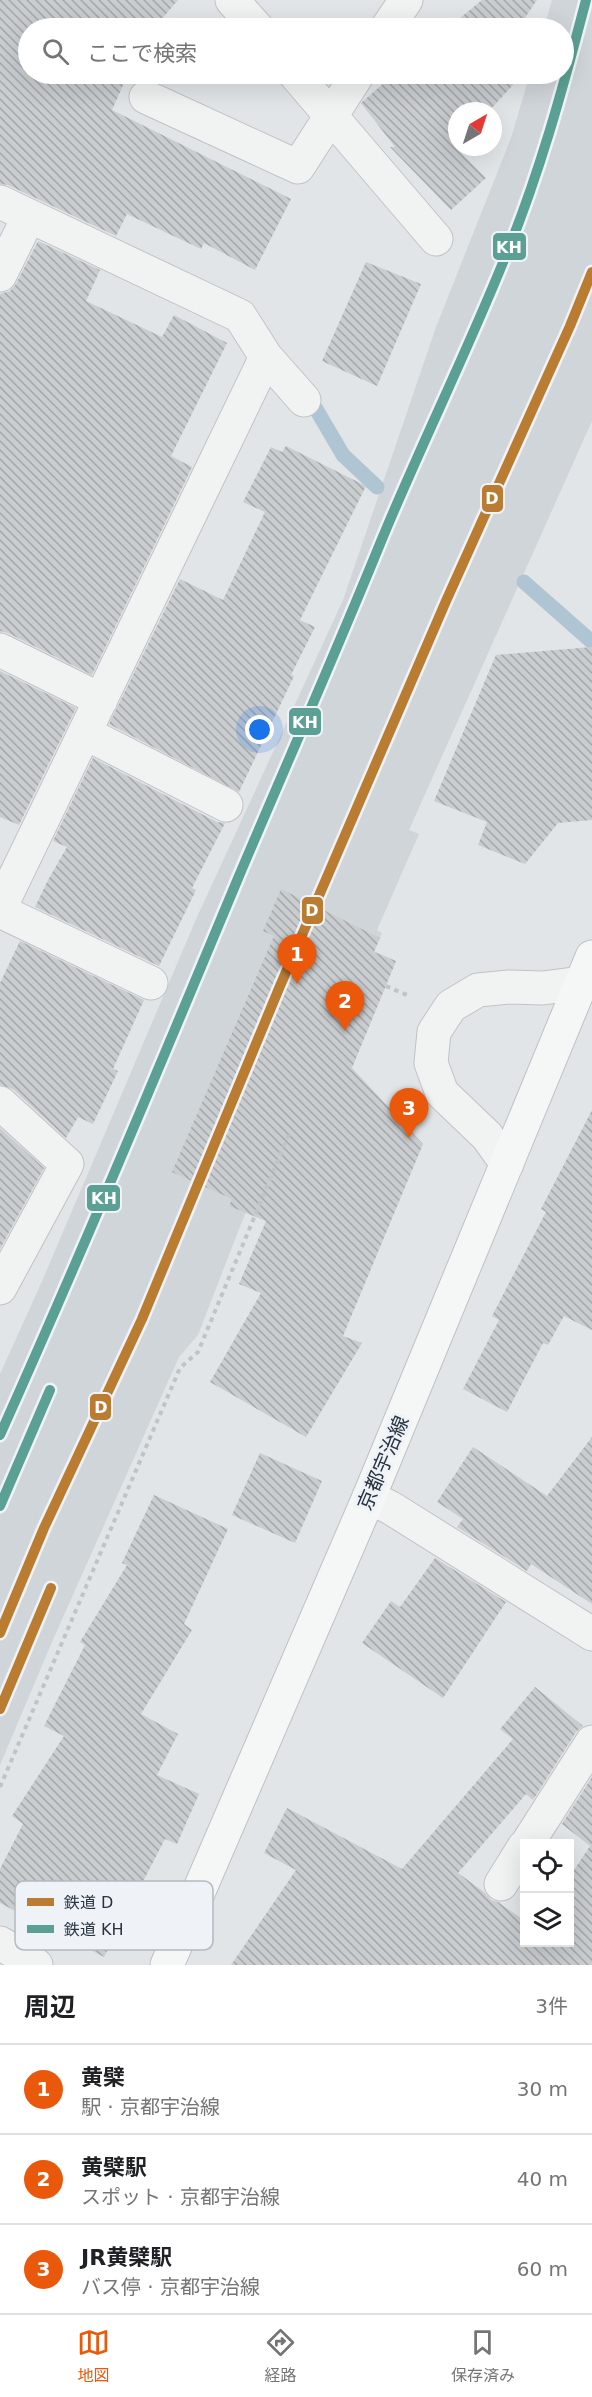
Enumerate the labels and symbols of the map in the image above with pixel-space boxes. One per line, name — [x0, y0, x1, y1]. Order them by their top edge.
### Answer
north arrow — [448, 102, 502, 156]
line badge: KH — [492, 232, 527, 261]
text: KH — [496, 238, 522, 257]
line badge: D — [481, 484, 504, 513]
text: D — [485, 489, 499, 508]
line badge: KH — [288, 707, 322, 736]
text: KH — [292, 713, 318, 732]
your location — [245, 715, 274, 744]
line badge: D — [301, 896, 324, 925]
text: D — [305, 901, 319, 920]
pin: 1 — [278, 934, 316, 984]
pin: 2 — [326, 982, 364, 1031]
pin: 3 — [390, 1088, 428, 1138]
line badge: KH — [86, 1184, 121, 1212]
text: KH — [91, 1189, 117, 1208]
line badge: D — [89, 1393, 112, 1421]
text: D — [94, 1398, 108, 1417]
street label: 京都宇治線 — [352, 1412, 414, 1514]
legend — [15, 1881, 213, 1950]
text: 鉄道 D — [64, 1893, 113, 1912]
text: 鉄道 KH — [64, 1920, 124, 1939]

